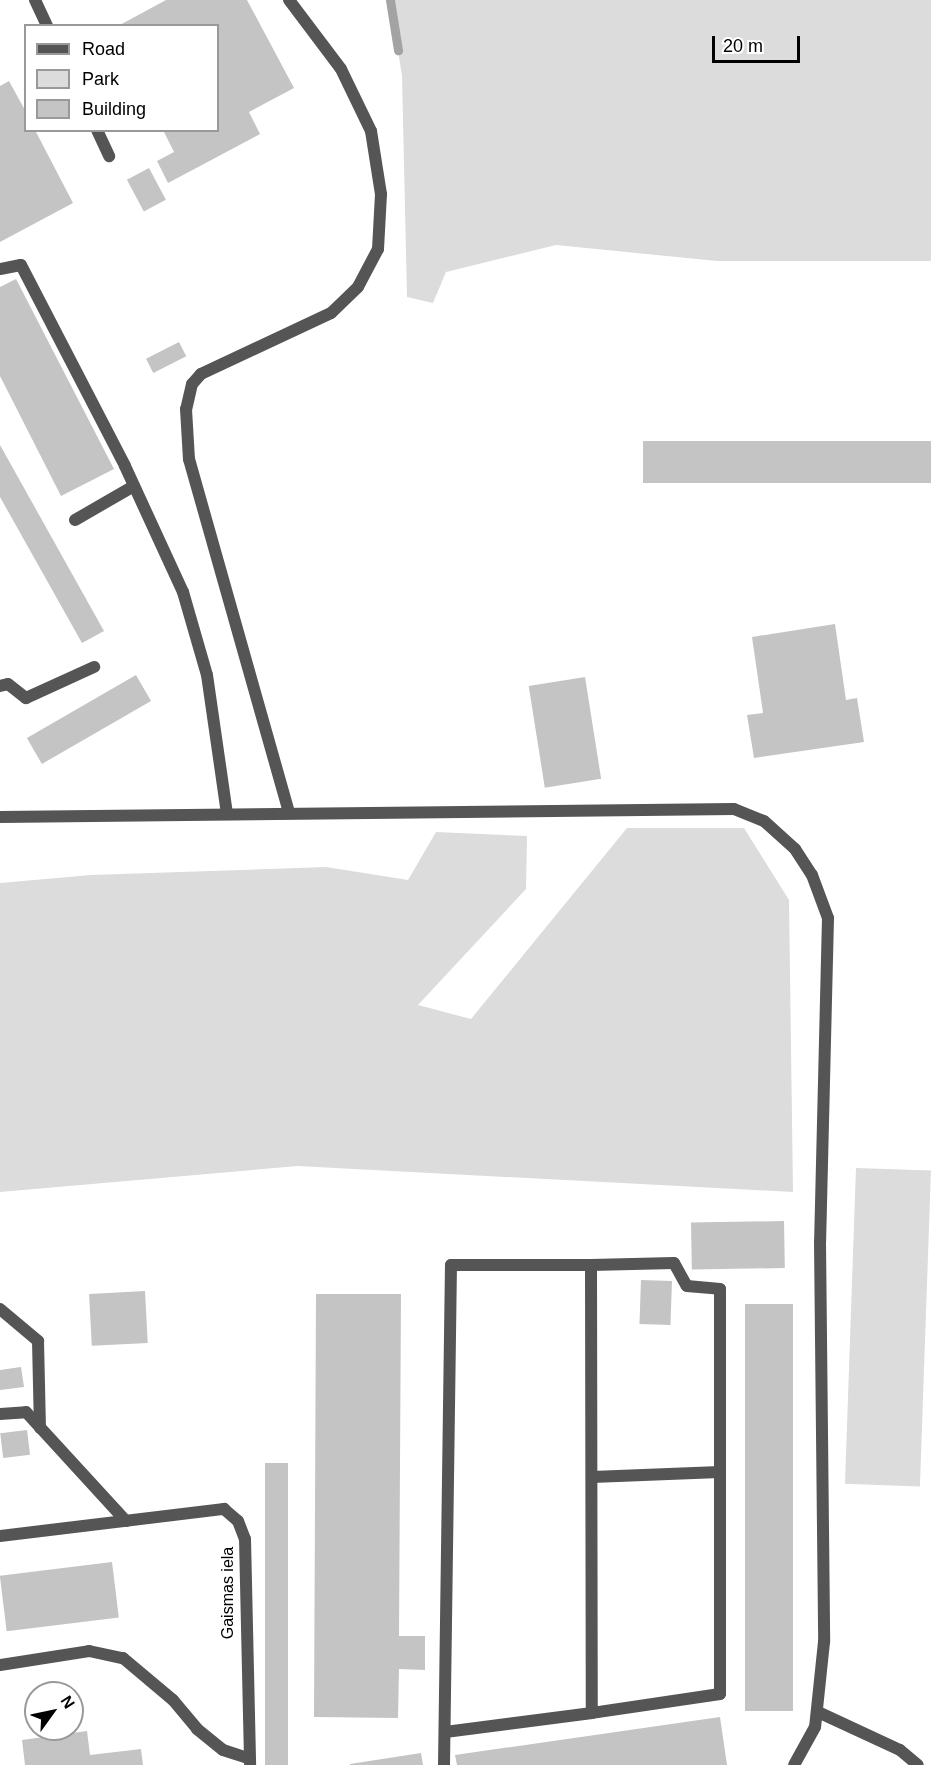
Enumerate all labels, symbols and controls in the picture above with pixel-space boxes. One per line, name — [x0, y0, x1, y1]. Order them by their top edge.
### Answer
legend — [24, 24, 219, 132]
scale bar — [715, 24, 804, 62]
text: 20 m — [723, 36, 763, 56]
text: Road — [82, 39, 125, 59]
text: Park — [82, 69, 119, 89]
text: Building — [82, 99, 146, 119]
street label: Gaismas iela — [218, 1547, 238, 1639]
north arrow — [24, 1681, 84, 1741]
text: N — [58, 1693, 78, 1711]

